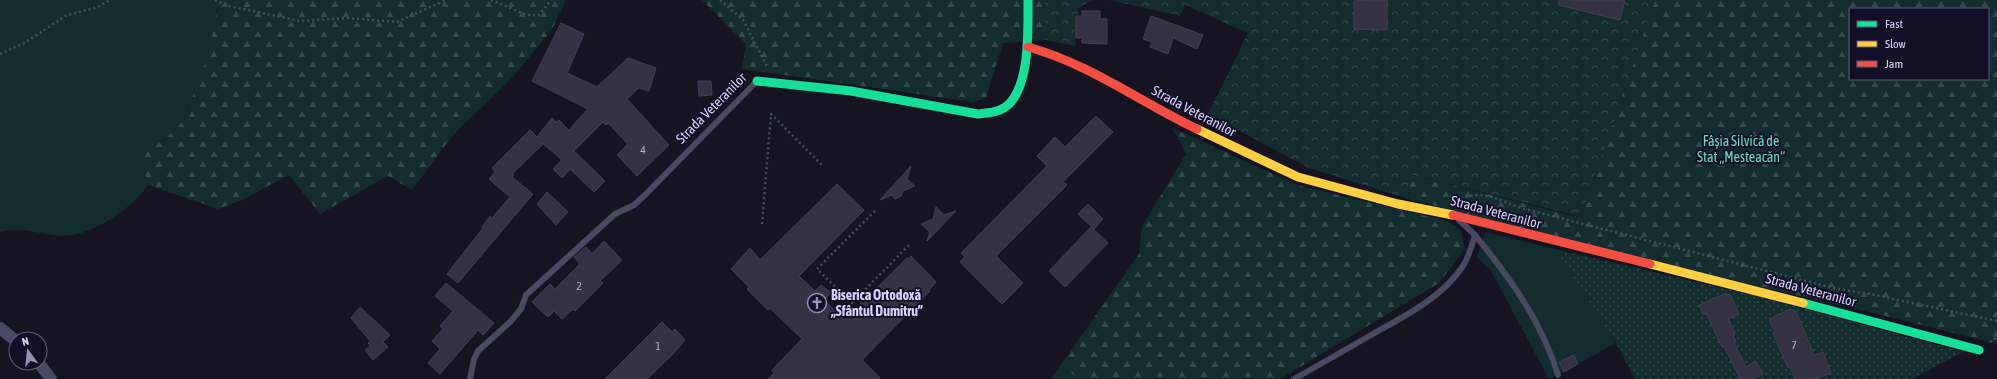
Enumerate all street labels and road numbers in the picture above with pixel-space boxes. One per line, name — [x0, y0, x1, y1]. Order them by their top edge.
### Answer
street label: Strada Veteranilor — [672, 69, 750, 147]
street label: Strada Veteranilor — [1149, 82, 1240, 140]
street label: Strada Veteranilor — [1449, 192, 1544, 232]
street label: Strada Veteranilor — [1764, 270, 1859, 310]

